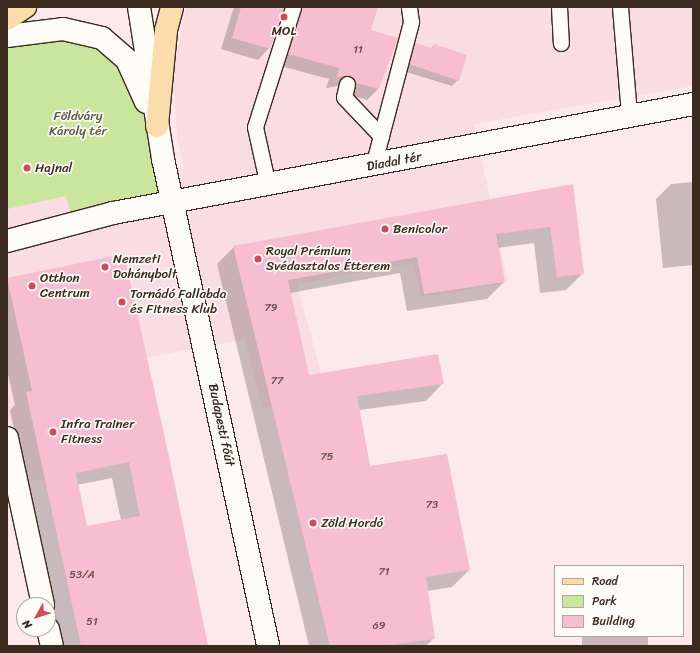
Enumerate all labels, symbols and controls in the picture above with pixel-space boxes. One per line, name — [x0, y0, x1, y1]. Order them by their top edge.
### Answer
marker: MOL — [279, 12, 289, 22]
place label: MOL — [271, 23, 297, 39]
house number: 11 — [353, 43, 363, 57]
park label: Földváry Károly tér — [49, 109, 107, 140]
street label: Diadal tér — [365, 149, 423, 175]
place label: Hajnal — [35, 160, 72, 176]
marker: Hajnal — [22, 163, 32, 173]
place label: Benicolor — [393, 221, 447, 237]
marker: Benicolor — [380, 224, 390, 234]
place label: Royal Prémium Svédasztalos Étterem — [266, 244, 390, 275]
place label: Nemzeti Dohánybolt — [113, 252, 177, 283]
marker: Royal Prémium Svédasztalos Étterem — [253, 254, 263, 264]
marker: Nemzeti Dohánybolt — [100, 262, 110, 272]
place label: Otthon Centrum — [40, 271, 90, 302]
marker: Otthon Centrum — [27, 281, 37, 291]
place label: Tornádó Fallabda és Fitness Klub — [130, 287, 226, 318]
marker: Tornádó Fallabda és Fitness Klub — [117, 297, 127, 307]
house number: 79 — [264, 301, 278, 315]
house number: 77 — [271, 374, 283, 388]
street label: Budapesti főút — [205, 382, 237, 468]
place label: Infra Trainer Fitness — [61, 417, 134, 448]
marker: Infra Trainer Fitness — [48, 427, 58, 437]
house number: 75 — [320, 450, 334, 464]
house number: 73 — [426, 498, 438, 512]
place label: Zöld Hordó — [321, 515, 383, 531]
marker: Zöld Hordó — [308, 518, 318, 528]
house number: 71 — [379, 565, 389, 579]
legend — [554, 565, 684, 637]
house number: 53/A — [69, 568, 95, 582]
text: Road — [592, 570, 618, 592]
text: Park — [592, 590, 617, 612]
north arrow — [16, 597, 56, 637]
text: Building — [592, 610, 635, 632]
text: N — [17, 615, 37, 633]
house number: 51 — [86, 615, 98, 629]
house number: 69 — [372, 619, 386, 633]

